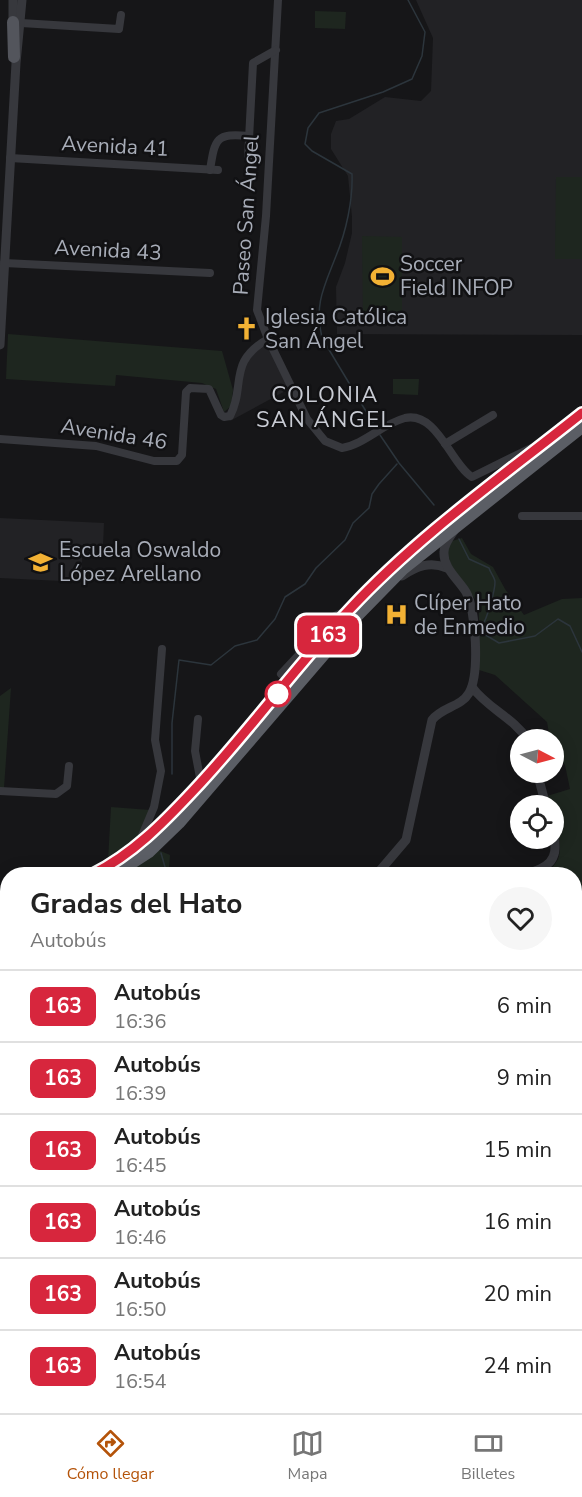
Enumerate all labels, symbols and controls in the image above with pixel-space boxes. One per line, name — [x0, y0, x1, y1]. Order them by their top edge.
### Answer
street label: Avenida 41 — [61, 129, 169, 163]
street label: Paseo San Ángel — [226, 133, 266, 296]
street label: Avenida 43 — [54, 233, 162, 267]
place label: Soccer Field INFOP — [400, 250, 513, 302]
sports icon: Soccer Field INFOP — [369, 263, 395, 289]
place label: Iglesia Católica San Ángel — [265, 303, 407, 355]
church icon: Iglesia Católica San Ángel — [234, 316, 260, 342]
district label: COLONIA SAN ÁNGEL — [256, 380, 394, 435]
street label: Avenida 46 — [59, 412, 169, 456]
place label: Escuela Oswaldo López Arellano — [59, 536, 221, 588]
school or university icon: Escuela Oswaldo López Arellano — [28, 549, 54, 575]
place label: Clíper Hato de Enmedio — [414, 589, 525, 641]
hospital icon: Clíper Hato de Enmedio — [383, 602, 409, 628]
line badge: 163 — [294, 616, 362, 654]
text: 163 — [309, 621, 347, 649]
unlabelled marker — [265, 681, 291, 707]
north arrow — [510, 729, 564, 783]
map controls — [510, 729, 564, 849]
button: locate — [510, 795, 564, 849]
text: Gradas del Hato — [30, 885, 242, 923]
button: heart — [489, 887, 552, 950]
text: Autobús — [30, 927, 106, 954]
text: Autobús — [114, 978, 201, 1008]
text: 6 min — [497, 991, 552, 1021]
text: 163 — [44, 992, 82, 1020]
text: 16:36 — [114, 1008, 167, 1035]
text: Autobús — [114, 1050, 201, 1080]
text: 9 min — [497, 1063, 552, 1093]
text: 163 — [44, 1064, 82, 1092]
text: 16:39 — [114, 1080, 167, 1107]
text: Autobús — [114, 1122, 201, 1152]
text: 15 min — [484, 1135, 552, 1165]
text: 163 — [44, 1136, 82, 1164]
text: 16:45 — [114, 1152, 167, 1179]
text: Autobús — [114, 1194, 201, 1224]
text: 16 min — [484, 1207, 552, 1237]
text: 163 — [44, 1208, 82, 1236]
text: 16:46 — [114, 1224, 167, 1251]
text: Autobús — [114, 1266, 201, 1296]
text: 20 min — [484, 1279, 552, 1309]
text: 163 — [44, 1280, 82, 1308]
text: 16:50 — [114, 1296, 167, 1323]
text: Autobús — [114, 1338, 201, 1368]
text: 24 min — [484, 1351, 552, 1381]
text: 163 — [44, 1352, 82, 1380]
text: 16:54 — [114, 1368, 167, 1395]
tab: Cómo llegar — [67, 1427, 154, 1485]
tab: Mapa — [288, 1427, 328, 1485]
tab: Billetes — [461, 1427, 515, 1485]

